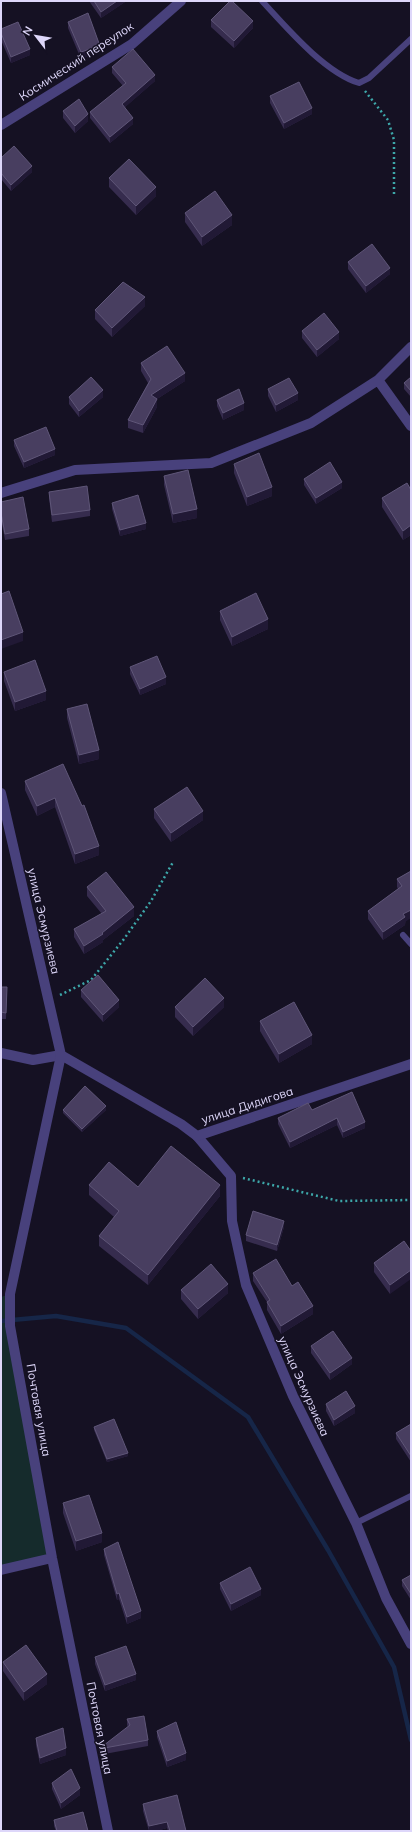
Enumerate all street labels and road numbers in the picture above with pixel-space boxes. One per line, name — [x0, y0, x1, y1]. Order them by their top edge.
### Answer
street label: Космический переулок — [16, 18, 137, 104]
street label: улица Эсмурзиева — [25, 867, 63, 975]
street label: улица Дидигова — [199, 1083, 295, 1127]
street label: улица Эсмурзиева — [275, 1334, 333, 1438]
street label: Почтовая улица — [23, 1362, 55, 1458]
street label: Почтовая улица — [84, 1680, 116, 1776]

